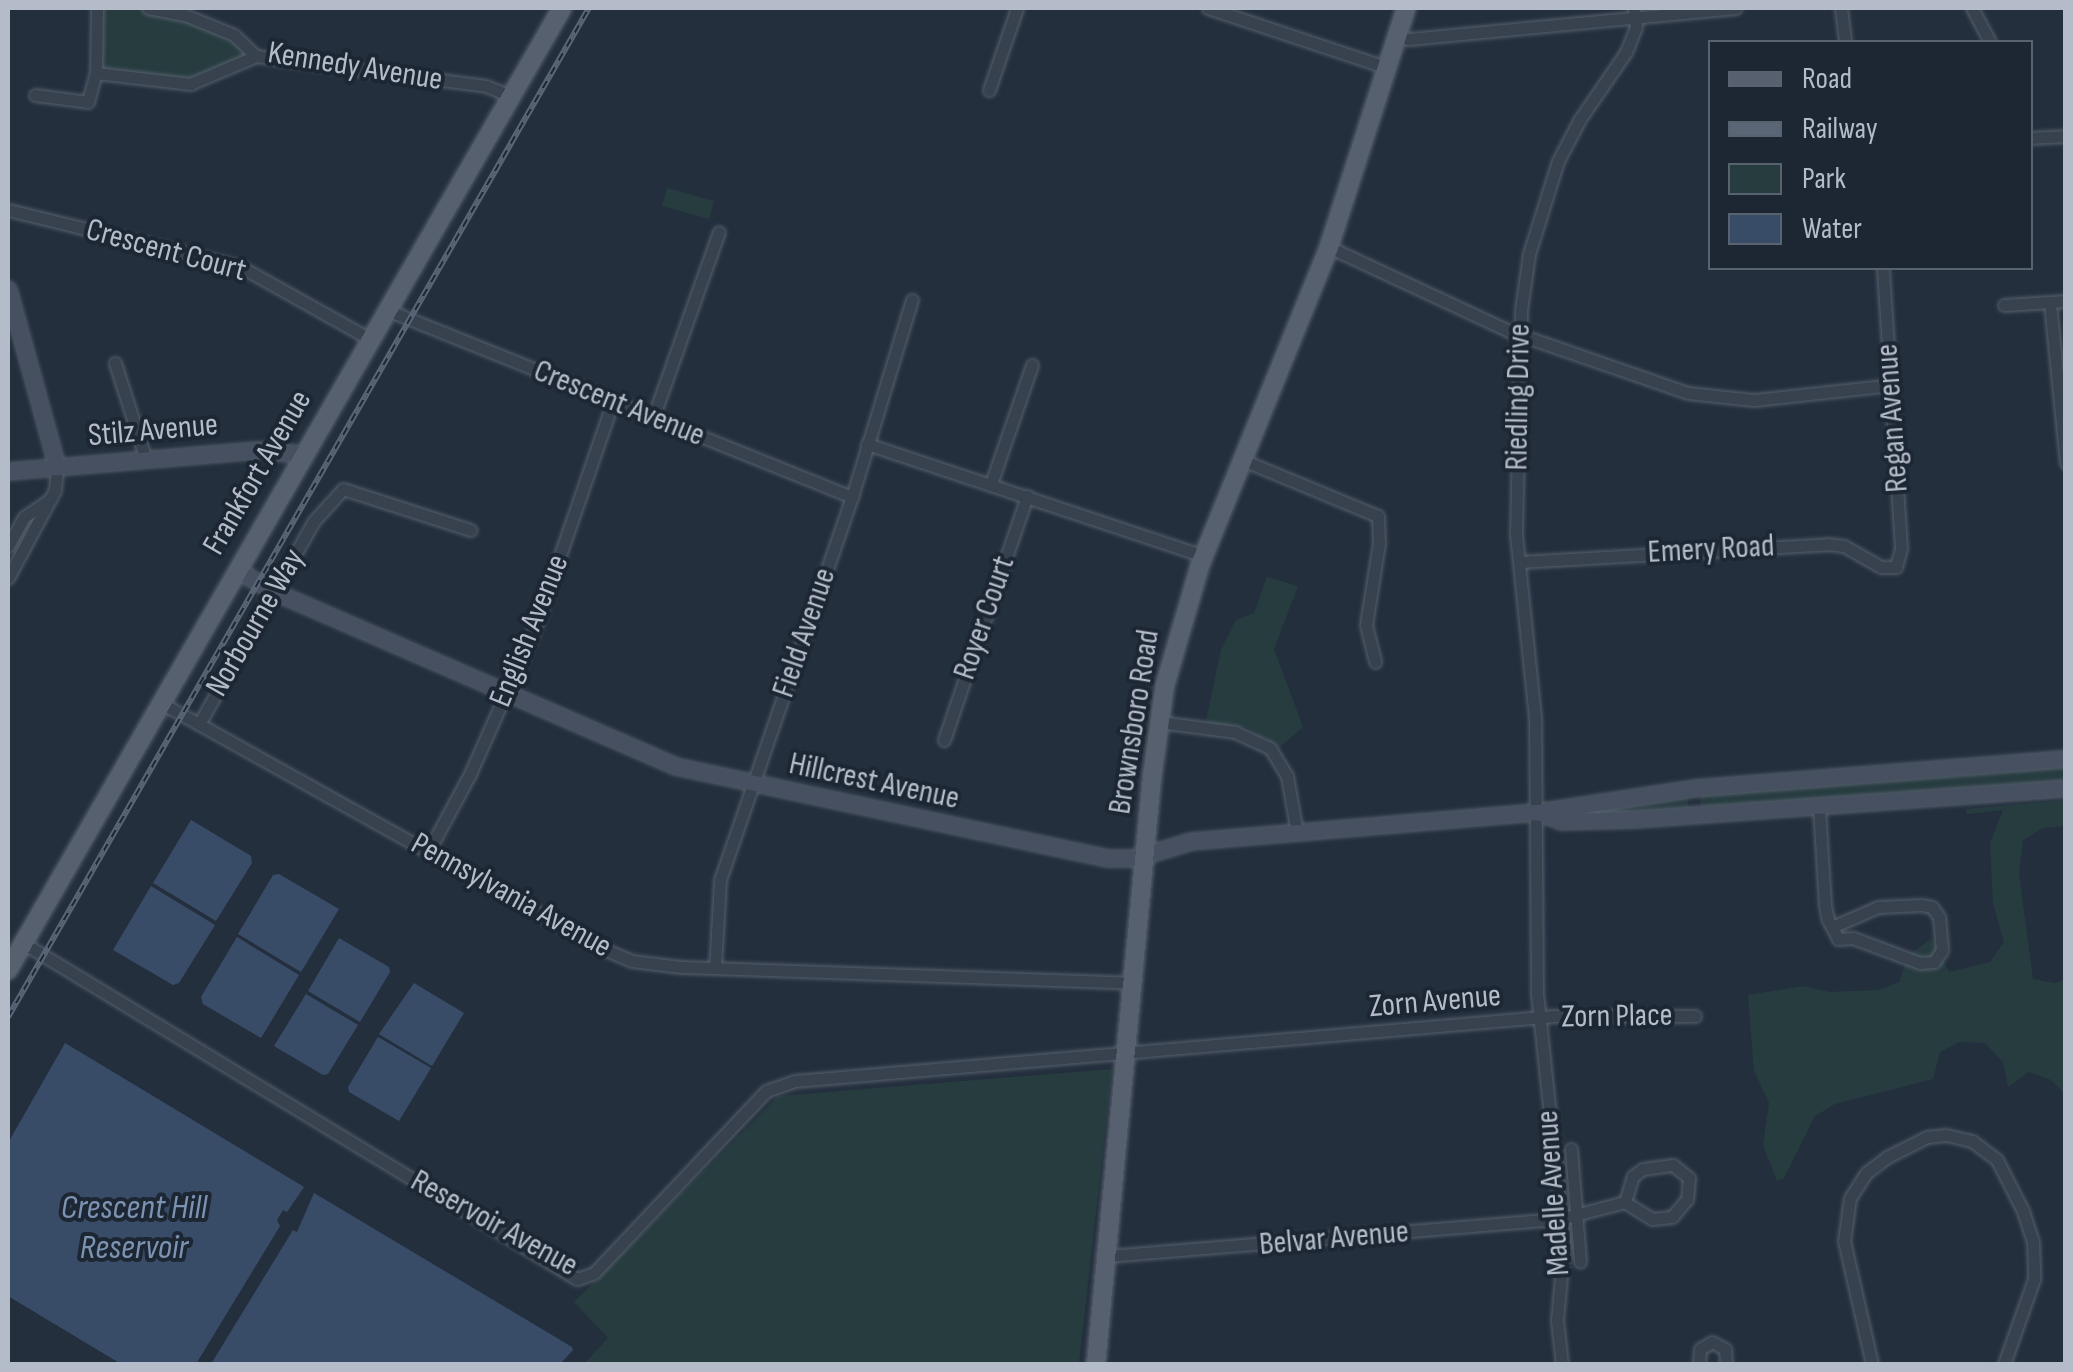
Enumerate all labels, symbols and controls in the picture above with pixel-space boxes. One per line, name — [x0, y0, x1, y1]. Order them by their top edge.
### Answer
street label: Kennedy Avenue — [265, 34, 445, 100]
legend — [1708, 40, 2033, 270]
text: Road — [1802, 61, 1852, 97]
text: Railway — [1802, 111, 1878, 147]
text: Park — [1802, 161, 1846, 197]
street label: Crescent Court — [82, 211, 250, 291]
text: Water — [1802, 211, 1862, 247]
street label: Riedling Drive — [1499, 323, 1539, 471]
street label: Regan Avenue — [1869, 342, 1917, 494]
street label: Crescent Avenue — [528, 352, 710, 456]
street label: Frankfort Avenue — [196, 384, 320, 562]
street label: Stilz Avenue — [86, 406, 220, 456]
street label: Emery Road — [1647, 528, 1775, 572]
street label: Norbourne Way — [198, 542, 314, 704]
street label: English Avenue — [482, 549, 578, 713]
street label: Royer Court — [946, 551, 1024, 685]
street label: Field Avenue — [765, 563, 845, 703]
street label: Brownsboro Road — [1101, 627, 1169, 817]
street label: Hillcrest Avenue — [785, 745, 963, 819]
street label: Pennsylvania Avenue — [404, 825, 618, 967]
street label: Zorn Avenue — [1368, 977, 1502, 1027]
street label: Zorn Place — [1561, 997, 1673, 1037]
street label: Madelle Avenue — [1529, 1109, 1579, 1277]
street label: Reservoir Avenue — [404, 1162, 584, 1286]
water label: Crescent Hill Reservoir — [61, 1187, 207, 1269]
street label: Belvar Avenue — [1258, 1213, 1410, 1265]

